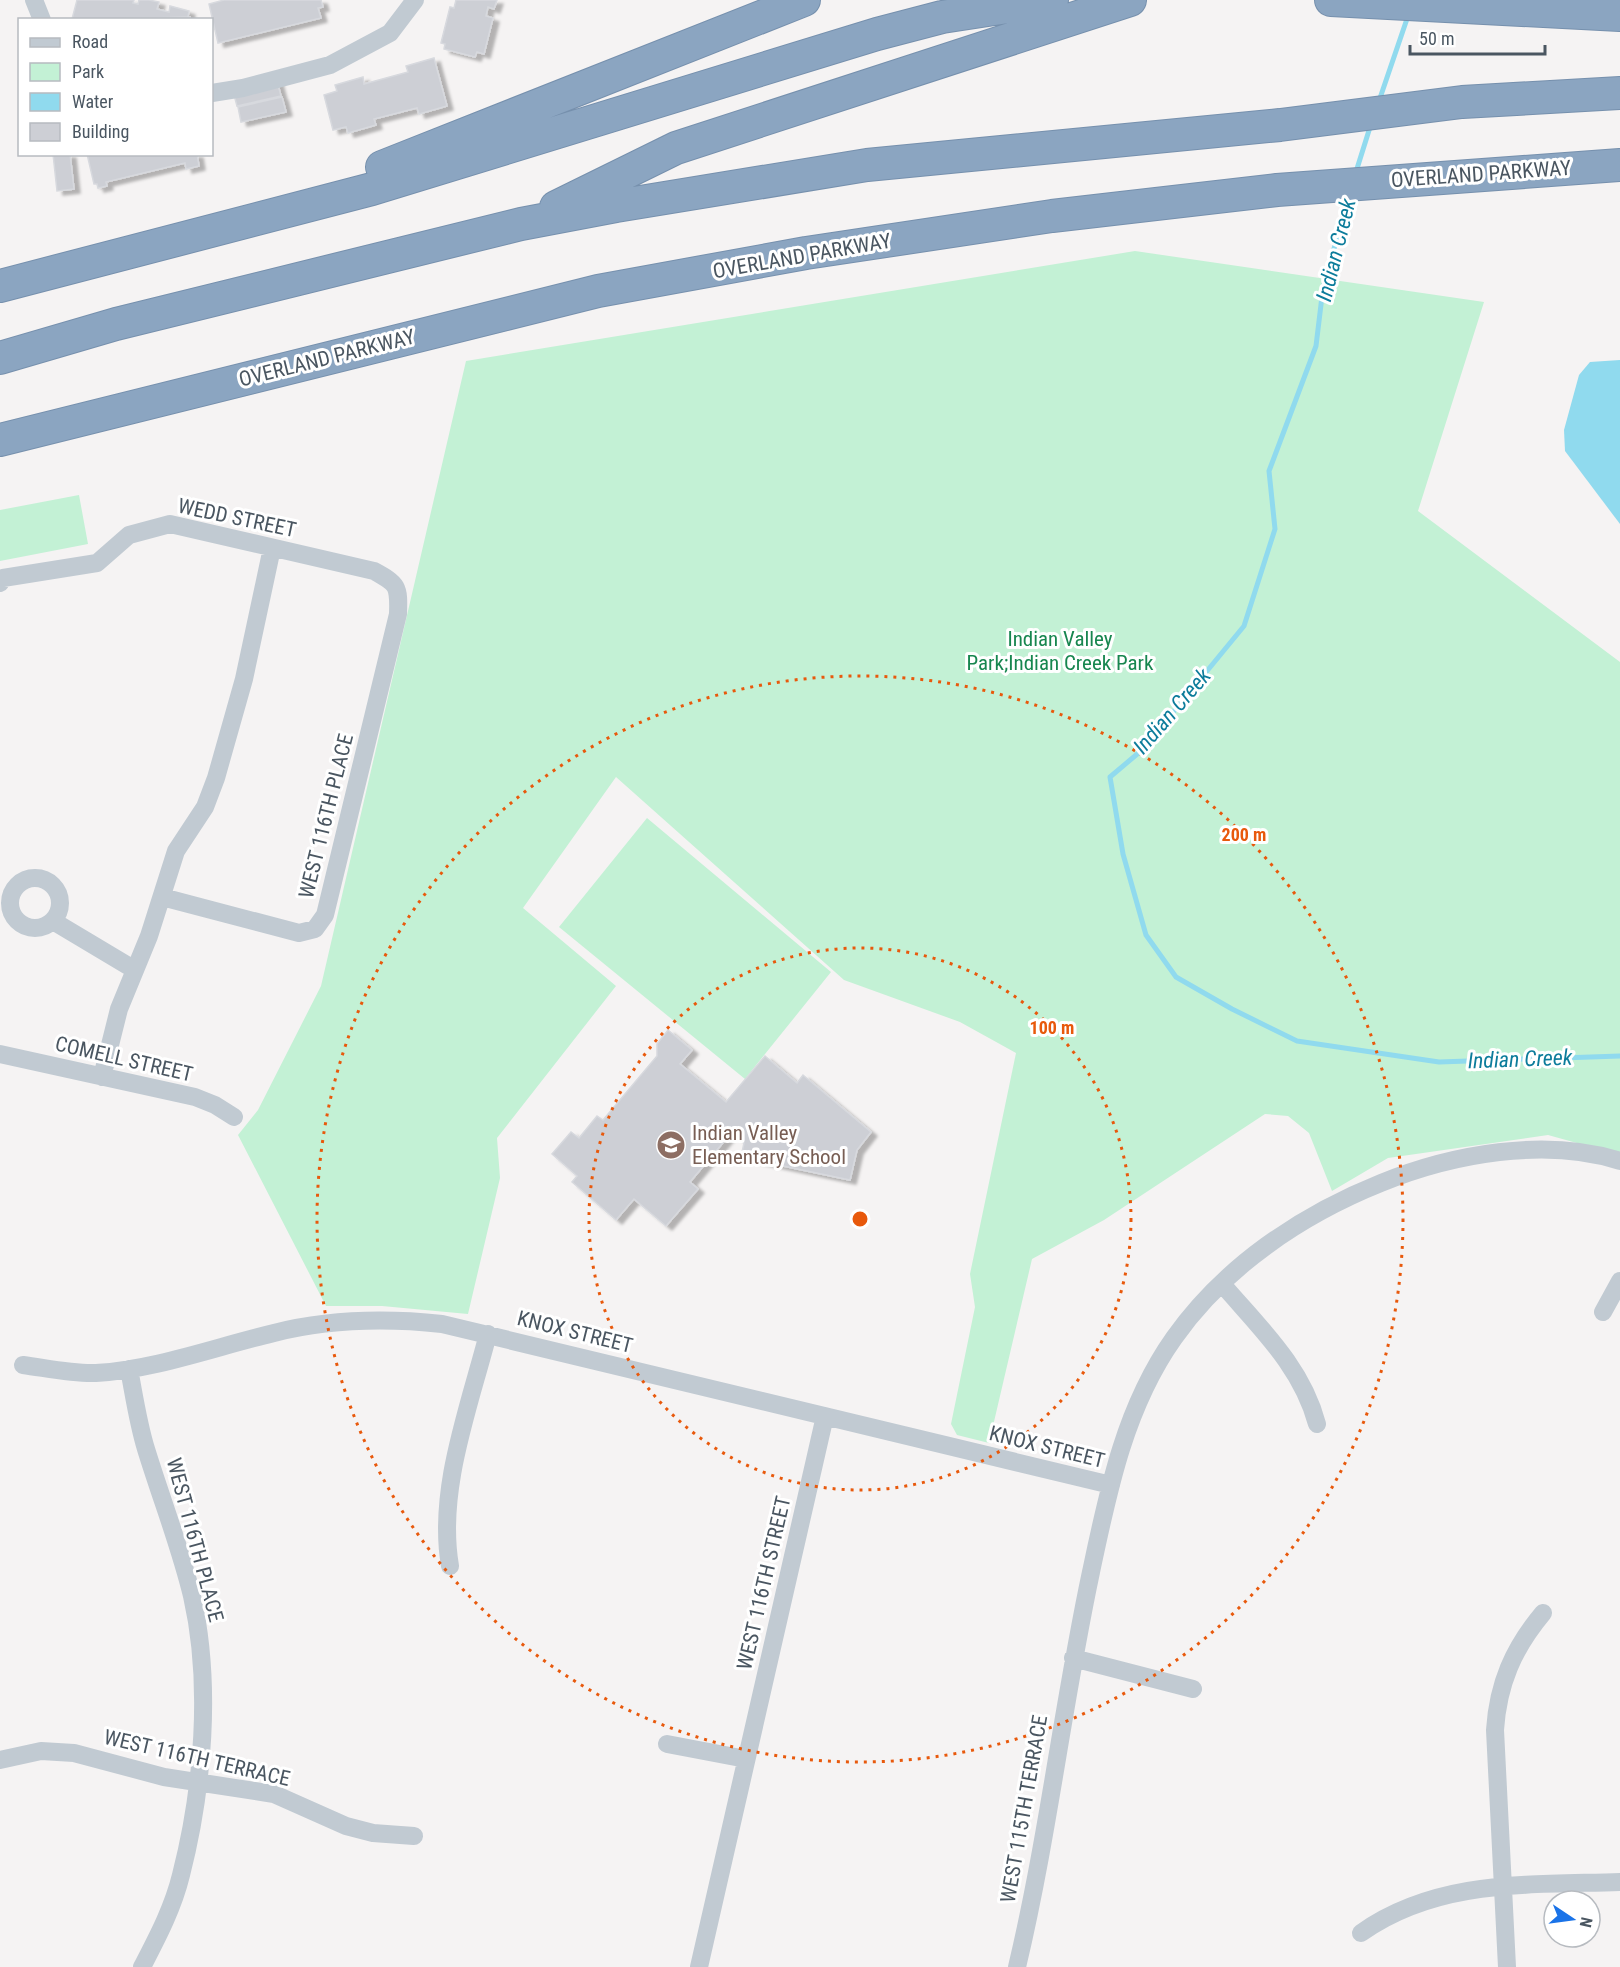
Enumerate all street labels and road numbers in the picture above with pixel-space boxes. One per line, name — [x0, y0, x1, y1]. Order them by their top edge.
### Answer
street label: OVERLAND PARKWAY — [1390, 156, 1572, 192]
street label: OVERLAND PARKWAY — [711, 229, 893, 283]
street label: OVERLAND PARKWAY — [237, 325, 417, 391]
street label: WEDD STREET — [176, 494, 298, 542]
street label: WEST 116TH PLACE — [294, 731, 358, 901]
street label: COMELL STREET — [53, 1031, 195, 1087]
street label: KNOX STREET — [515, 1306, 635, 1358]
street label: KNOX STREET — [987, 1421, 1107, 1473]
street label: WEST 116TH PLACE — [162, 1455, 228, 1625]
street label: WEST 116TH STREET — [732, 1494, 796, 1672]
street label: WEST 115TH TERRACE — [996, 1713, 1052, 1905]
street label: WEST 116TH TERRACE — [102, 1725, 292, 1791]

